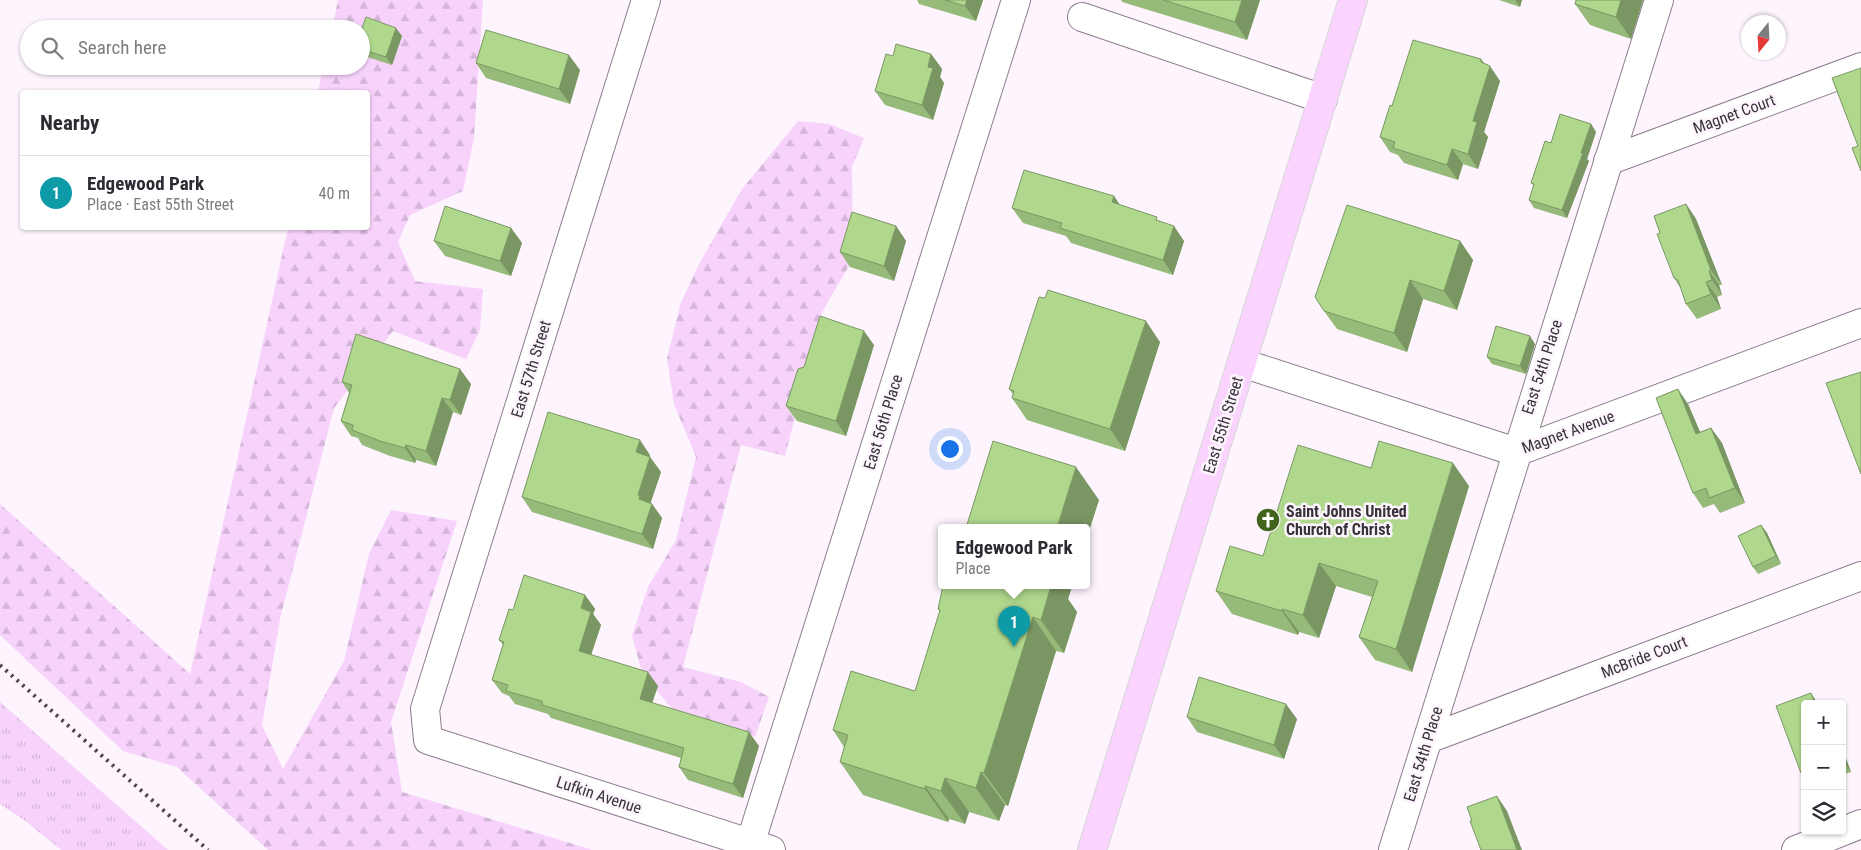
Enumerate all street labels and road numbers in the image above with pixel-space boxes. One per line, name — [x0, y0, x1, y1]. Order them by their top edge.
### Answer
street label: Magnet Court — [1690, 90, 1778, 138]
street label: East 54th Place — [1518, 317, 1566, 417]
street label: East 57th Street — [507, 318, 555, 420]
street label: East 56th Place — [860, 372, 906, 472]
street label: East 55th Street — [1199, 374, 1247, 476]
street label: Magnet Avenue — [1519, 406, 1617, 458]
street label: McBride Court — [1598, 632, 1690, 682]
street label: East 54th Place — [1400, 704, 1446, 804]
street label: Lufkin Avenue — [554, 772, 644, 818]

